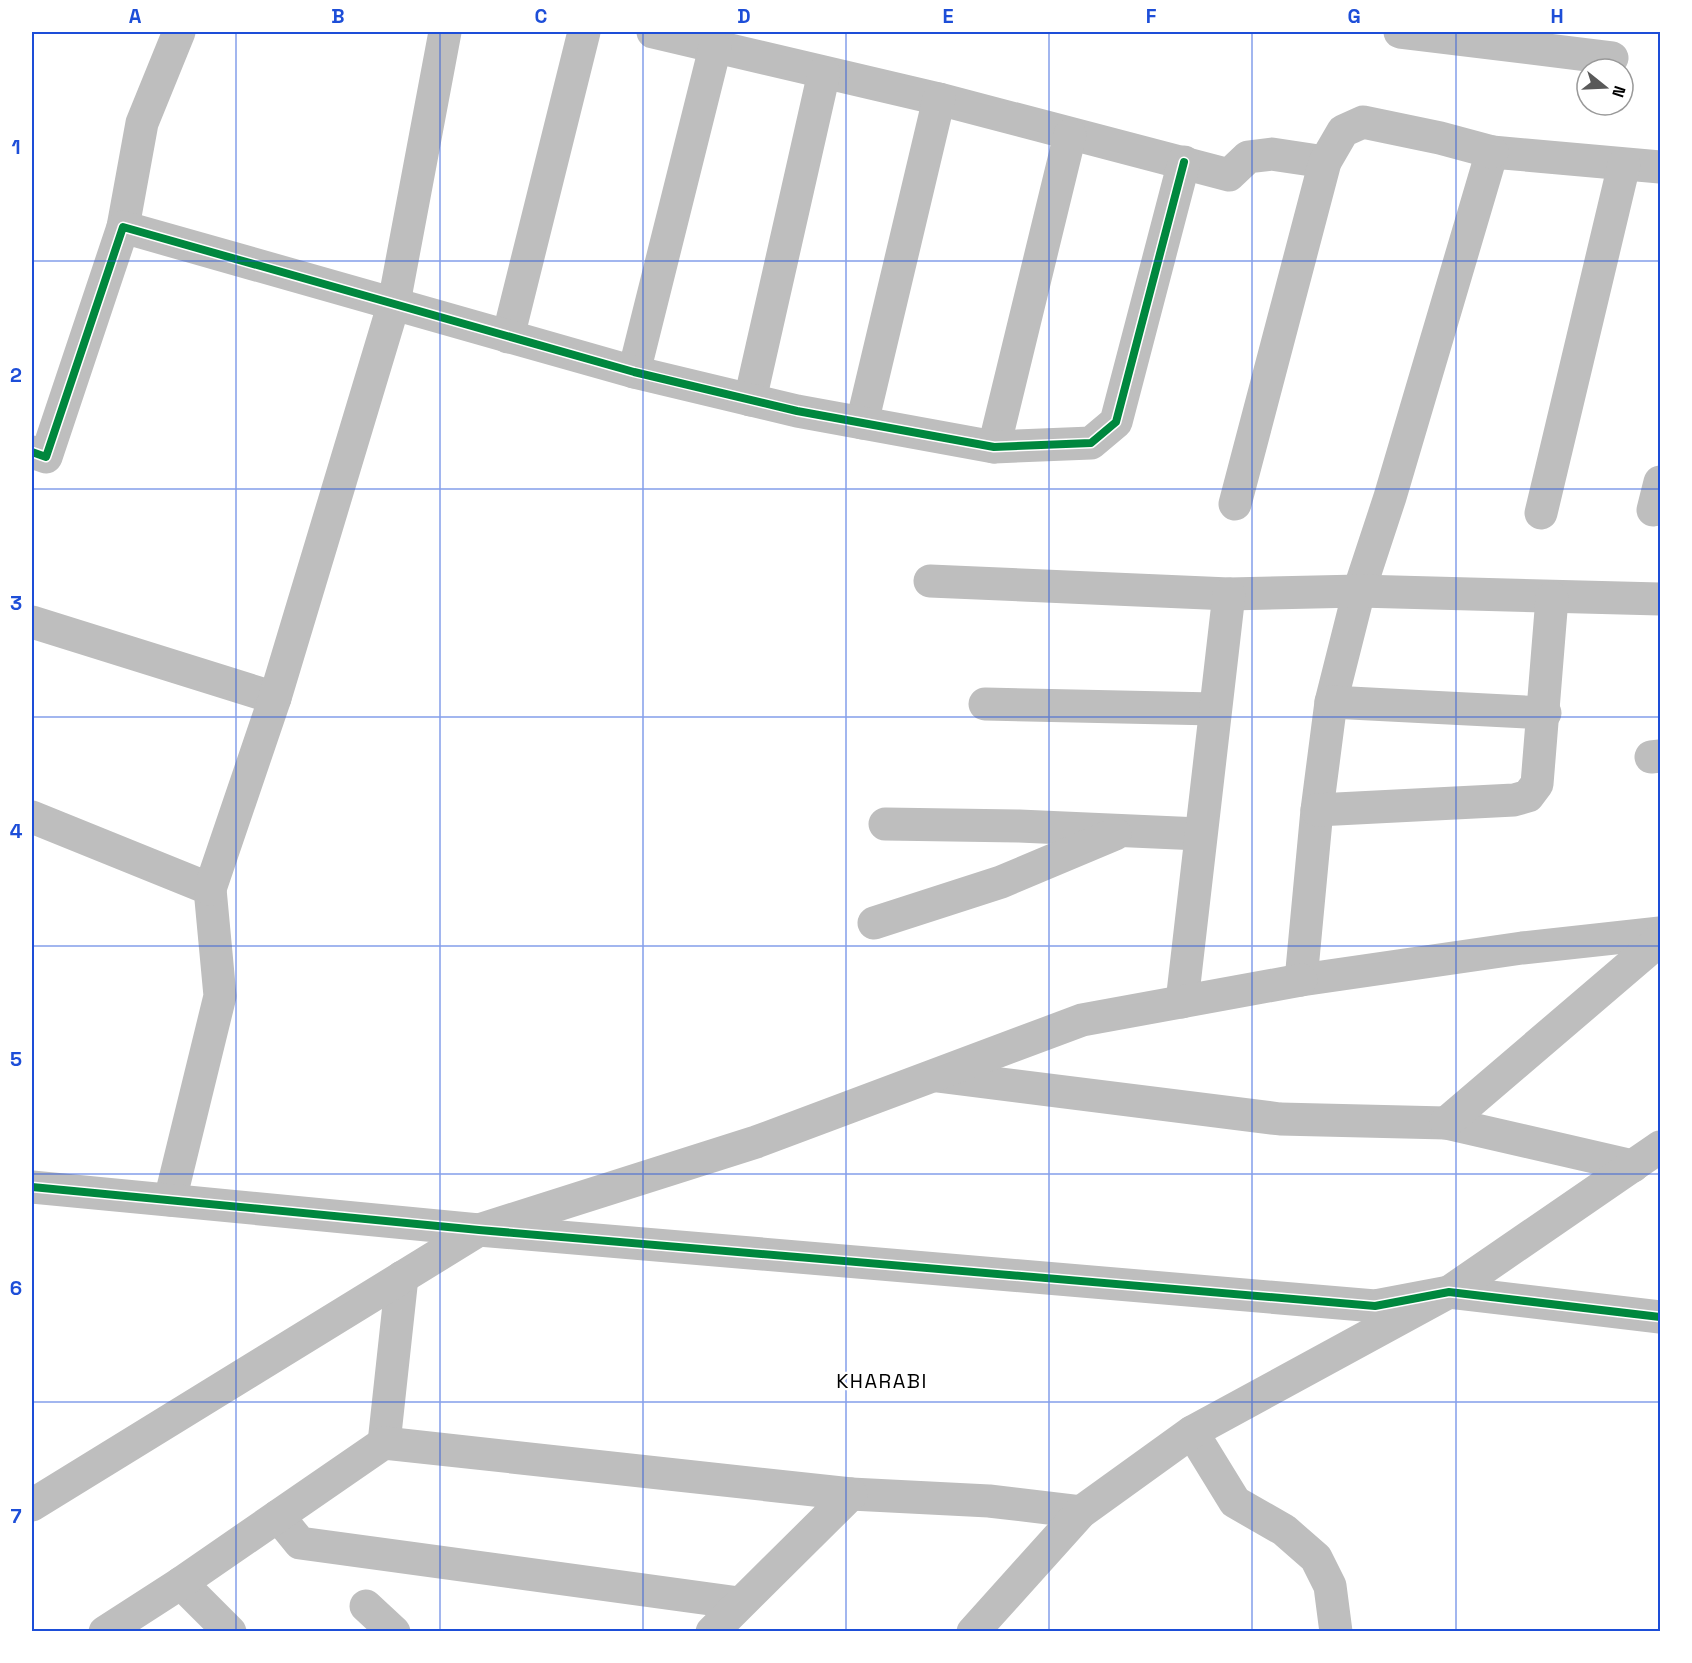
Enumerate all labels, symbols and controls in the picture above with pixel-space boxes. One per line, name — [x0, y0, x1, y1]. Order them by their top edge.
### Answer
text: A — [129, 3, 142, 29]
text: B — [331, 3, 345, 29]
text: C — [535, 3, 548, 29]
text: D — [737, 3, 751, 29]
text: E — [942, 3, 954, 29]
text: F — [1146, 3, 1157, 29]
text: G — [1347, 3, 1361, 29]
text: H — [1550, 3, 1564, 29]
north arrow — [1575, 57, 1635, 117]
text: N — [1607, 83, 1630, 100]
text: 1 — [11, 134, 21, 160]
text: 2 — [10, 362, 22, 388]
text: 3 — [10, 590, 22, 616]
text: 4 — [10, 818, 23, 844]
text: 5 — [10, 1046, 22, 1072]
text: 6 — [10, 1275, 22, 1301]
district label: KHARABI — [836, 1368, 928, 1394]
text: 7 — [10, 1503, 22, 1529]

